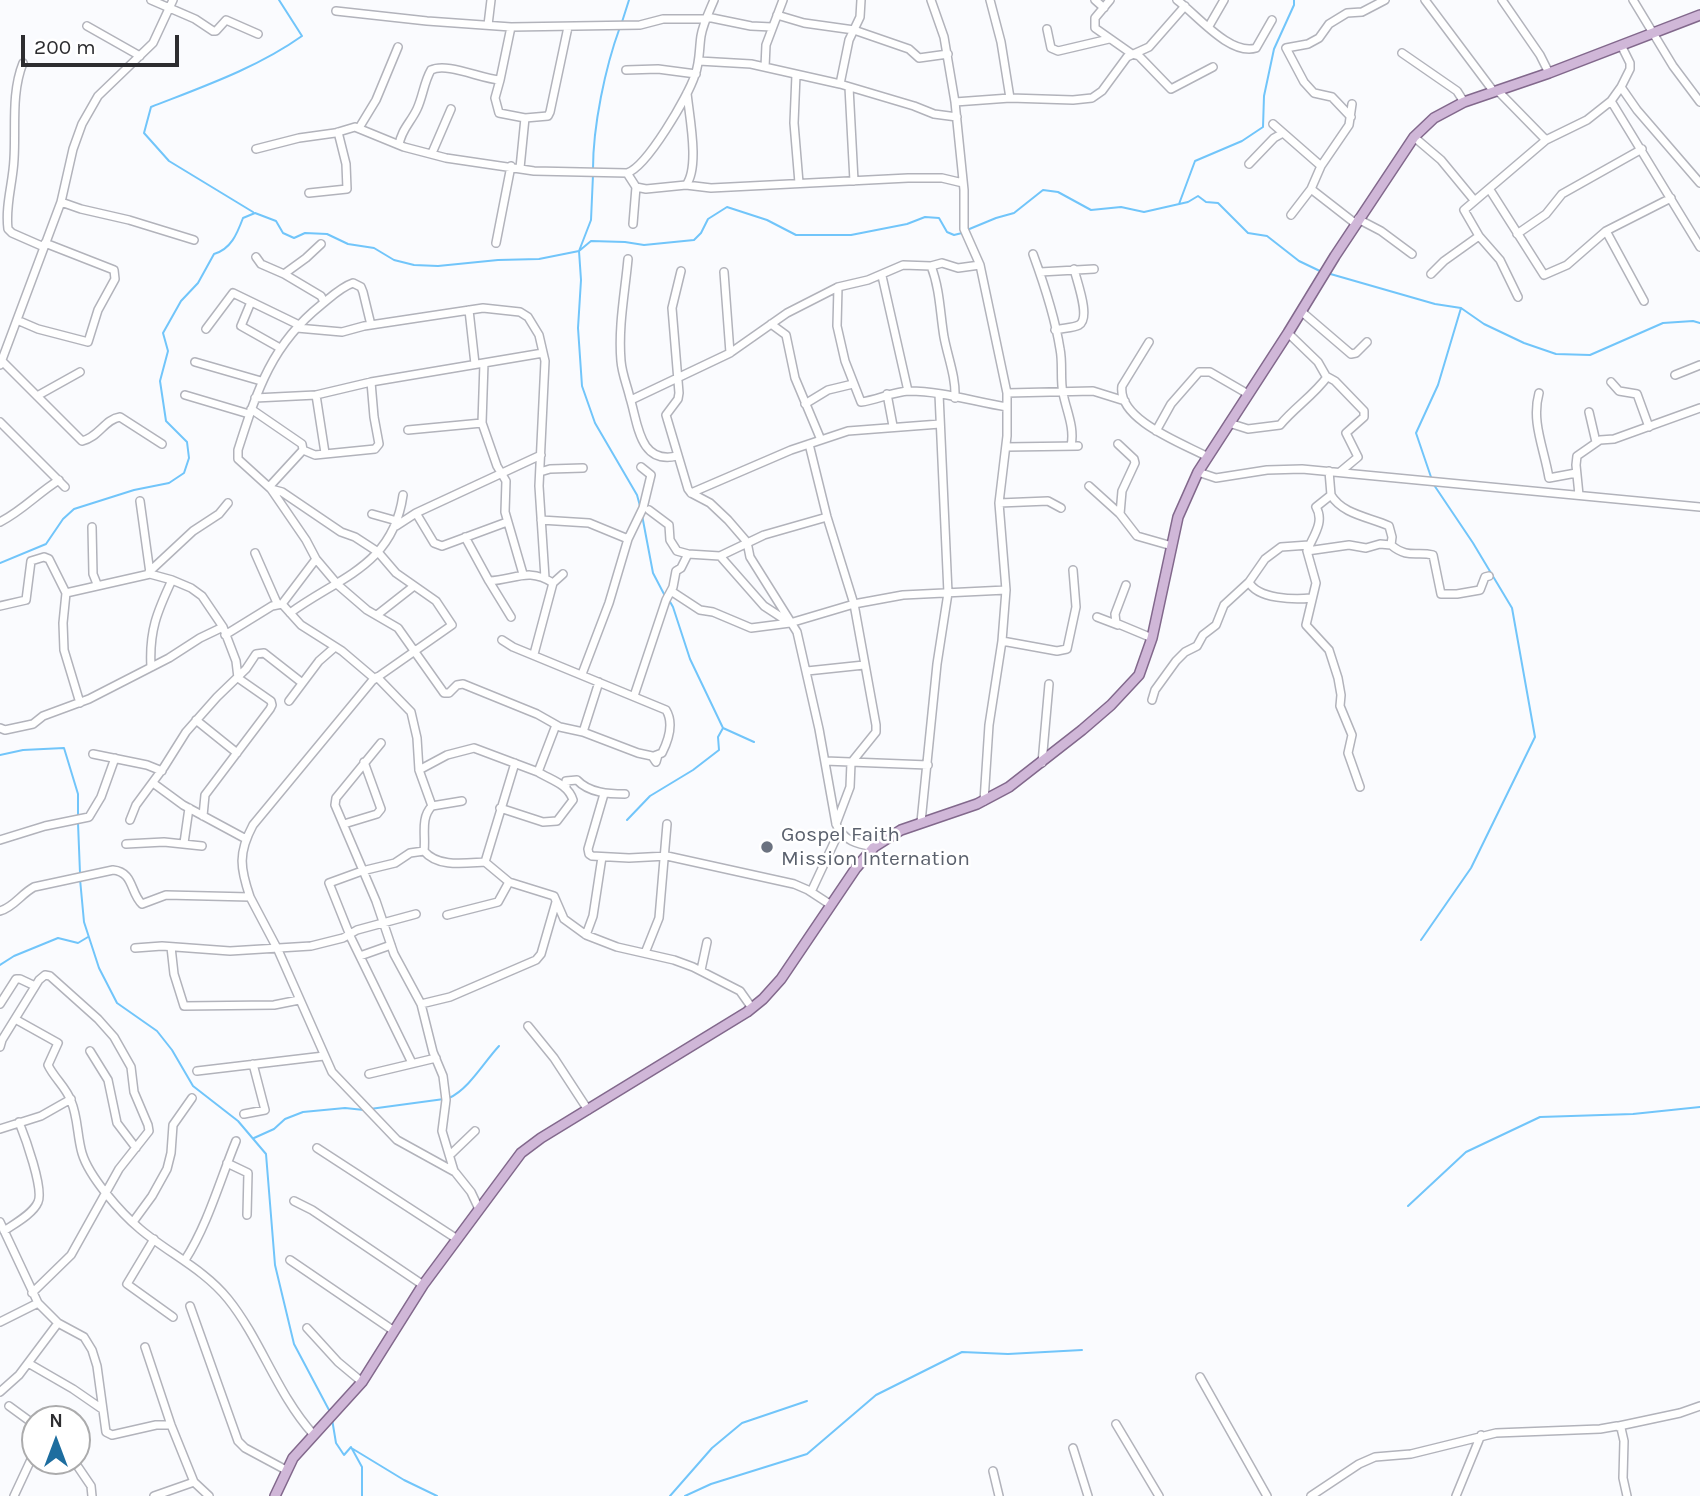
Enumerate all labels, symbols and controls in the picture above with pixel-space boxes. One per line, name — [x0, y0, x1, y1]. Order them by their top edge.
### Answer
scale bar — [24, 21, 182, 65]
text: 200 m — [34, 35, 96, 59]
place label: Gospel Faith Mission Internation — [781, 822, 970, 872]
marker: Gospel Faith Mission Internation — [759, 839, 775, 855]
north arrow — [21, 1405, 91, 1475]
text: N — [49, 1410, 63, 1432]

